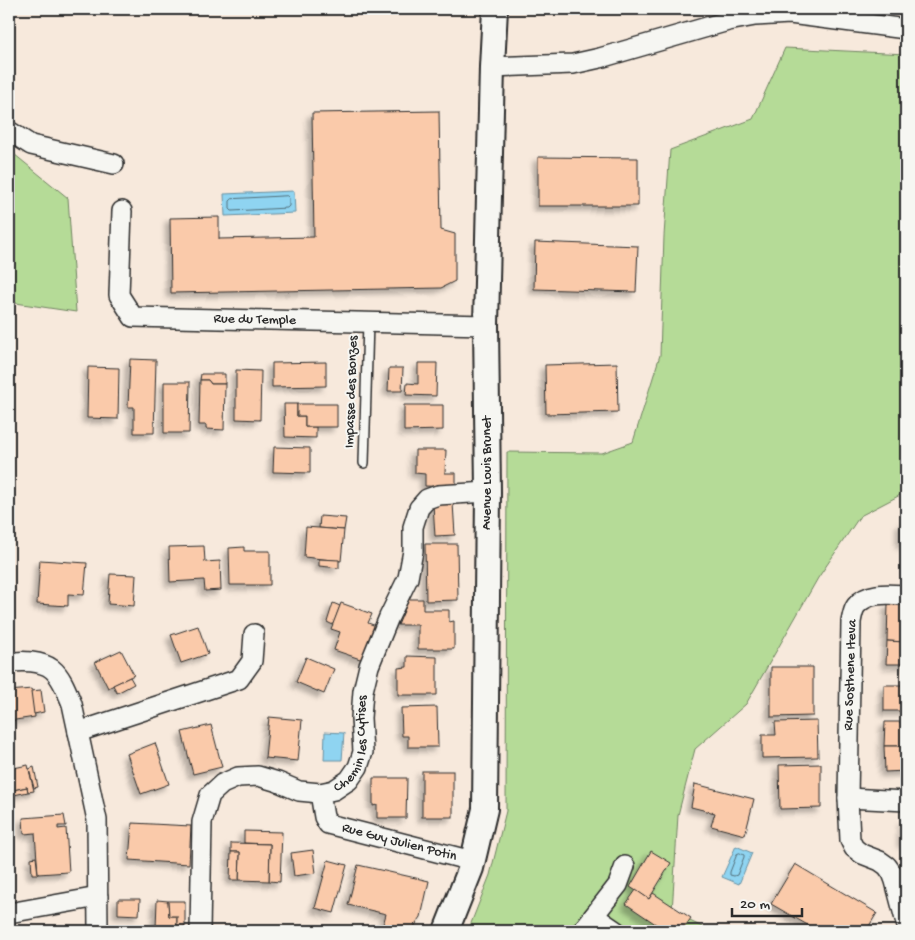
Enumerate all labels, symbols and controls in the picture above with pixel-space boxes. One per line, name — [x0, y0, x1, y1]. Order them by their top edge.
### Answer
street label: Rue du Temple — [213, 310, 297, 329]
street label: Impasse des Bonzes — [342, 335, 362, 448]
street label: Avenue Louis Brunet — [479, 415, 496, 530]
street label: Rue Sosthene Iteva — [841, 618, 861, 731]
street label: Chemin les Cytises — [330, 694, 371, 796]
street label: Rue Guy Julien Potin — [340, 819, 459, 865]
scale bar — [732, 885, 802, 917]
text: 20 m — [740, 896, 770, 914]

